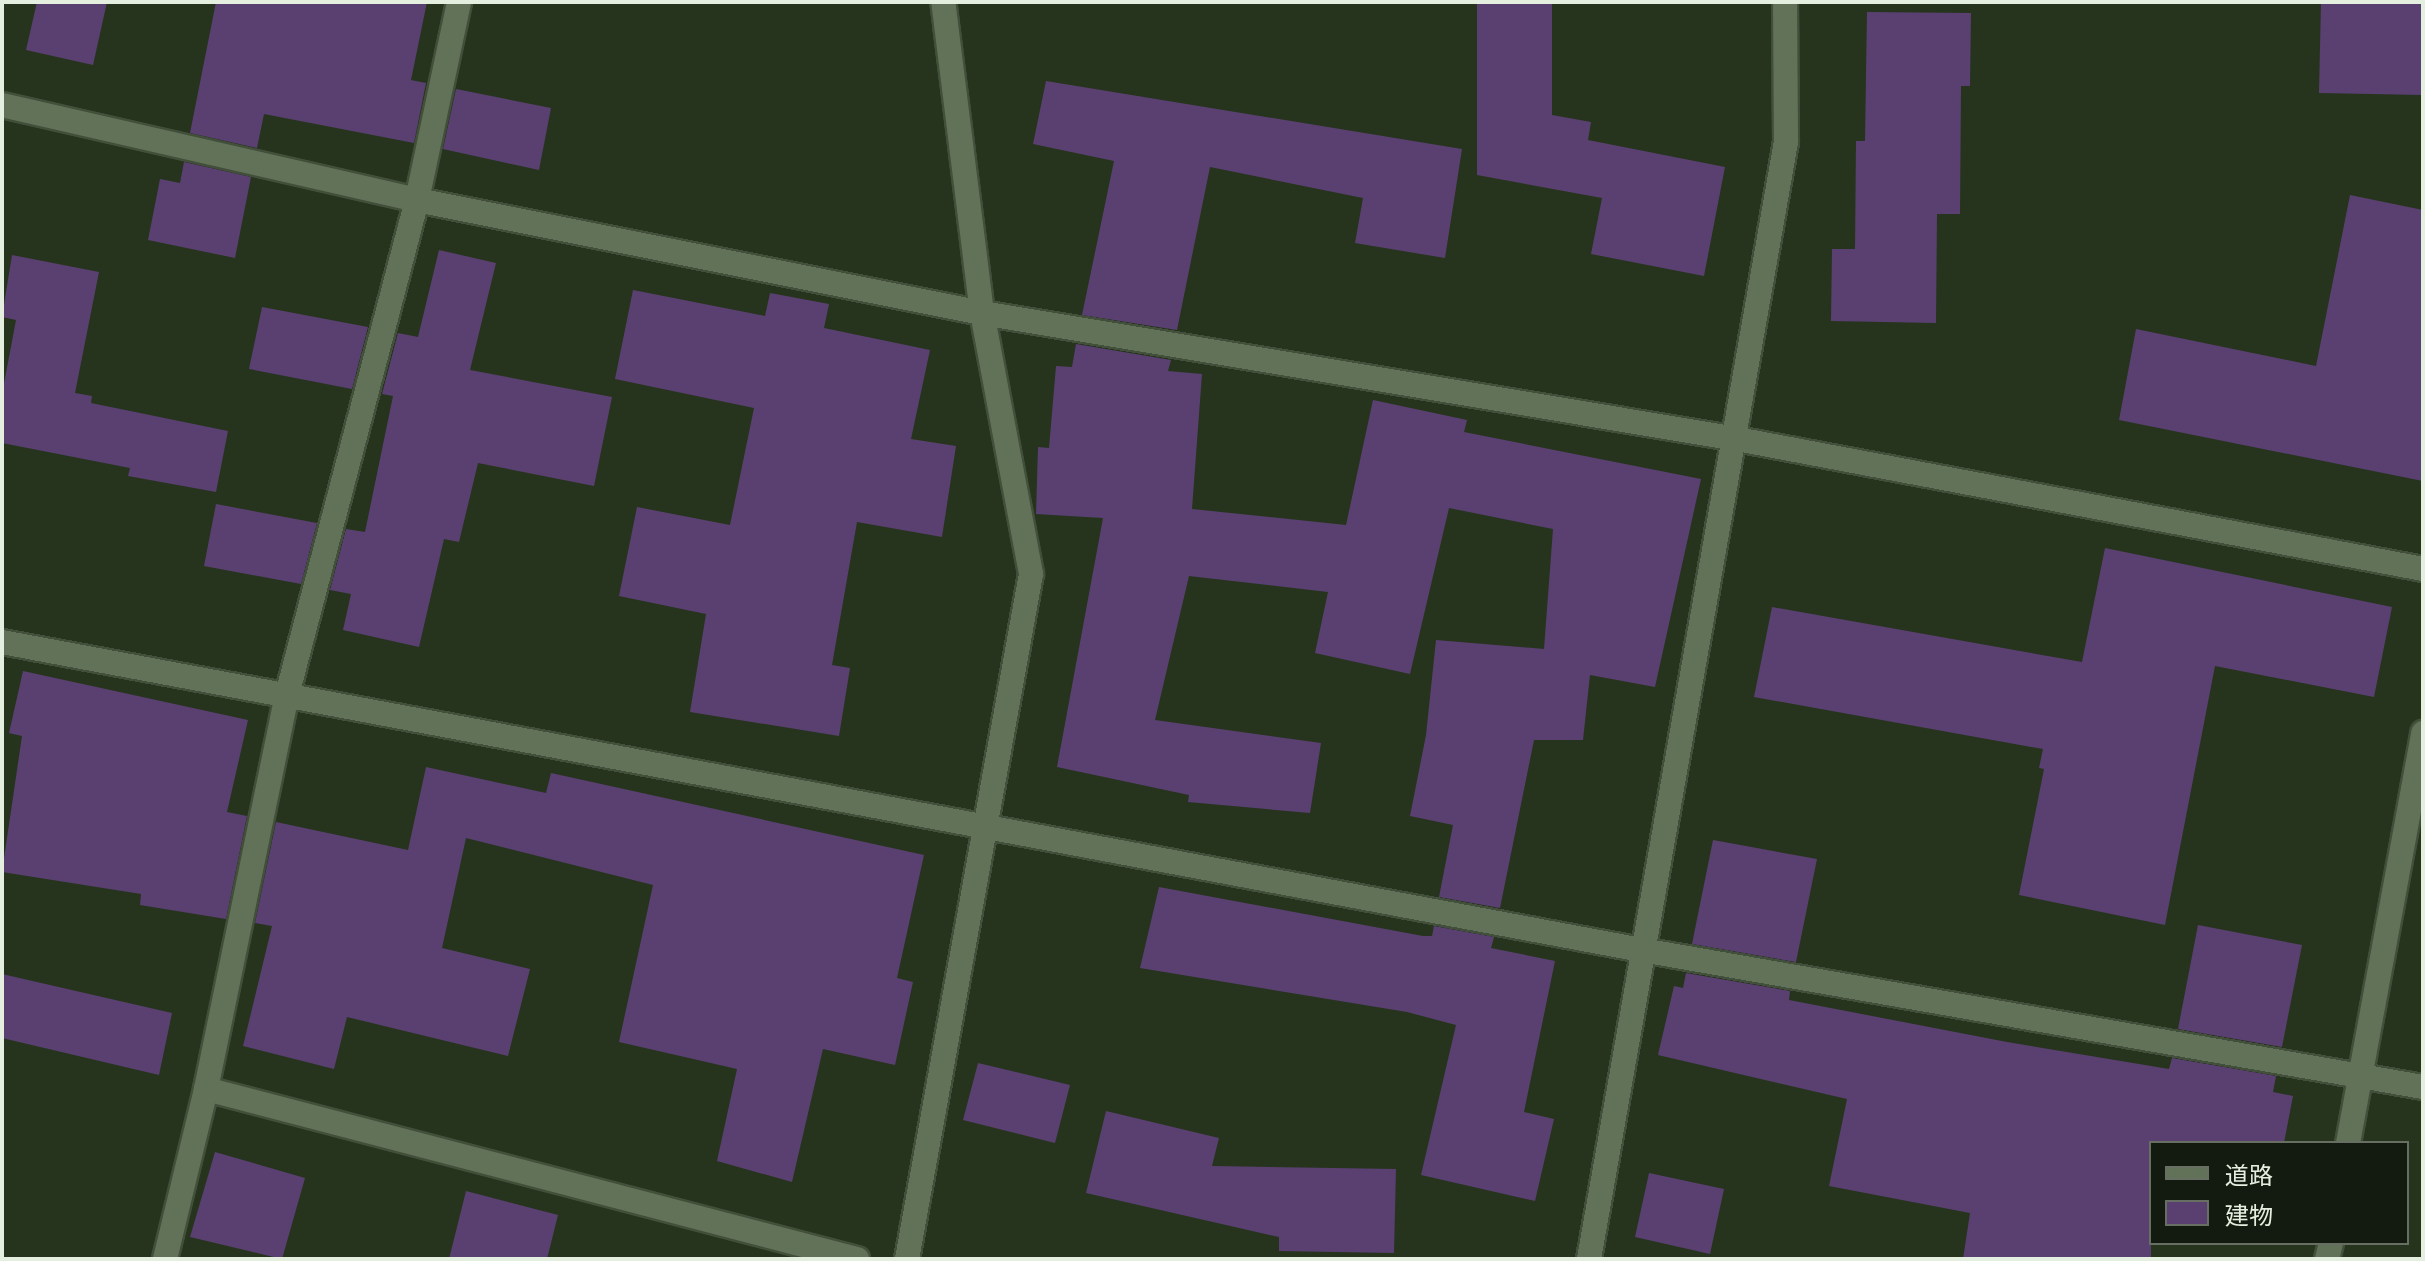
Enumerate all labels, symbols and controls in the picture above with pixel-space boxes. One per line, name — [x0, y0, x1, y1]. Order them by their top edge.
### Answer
legend — [2149, 1141, 2409, 1245]
text: 道路 — [2225, 1156, 2273, 1191]
text: 建物 — [2225, 1196, 2273, 1231]

